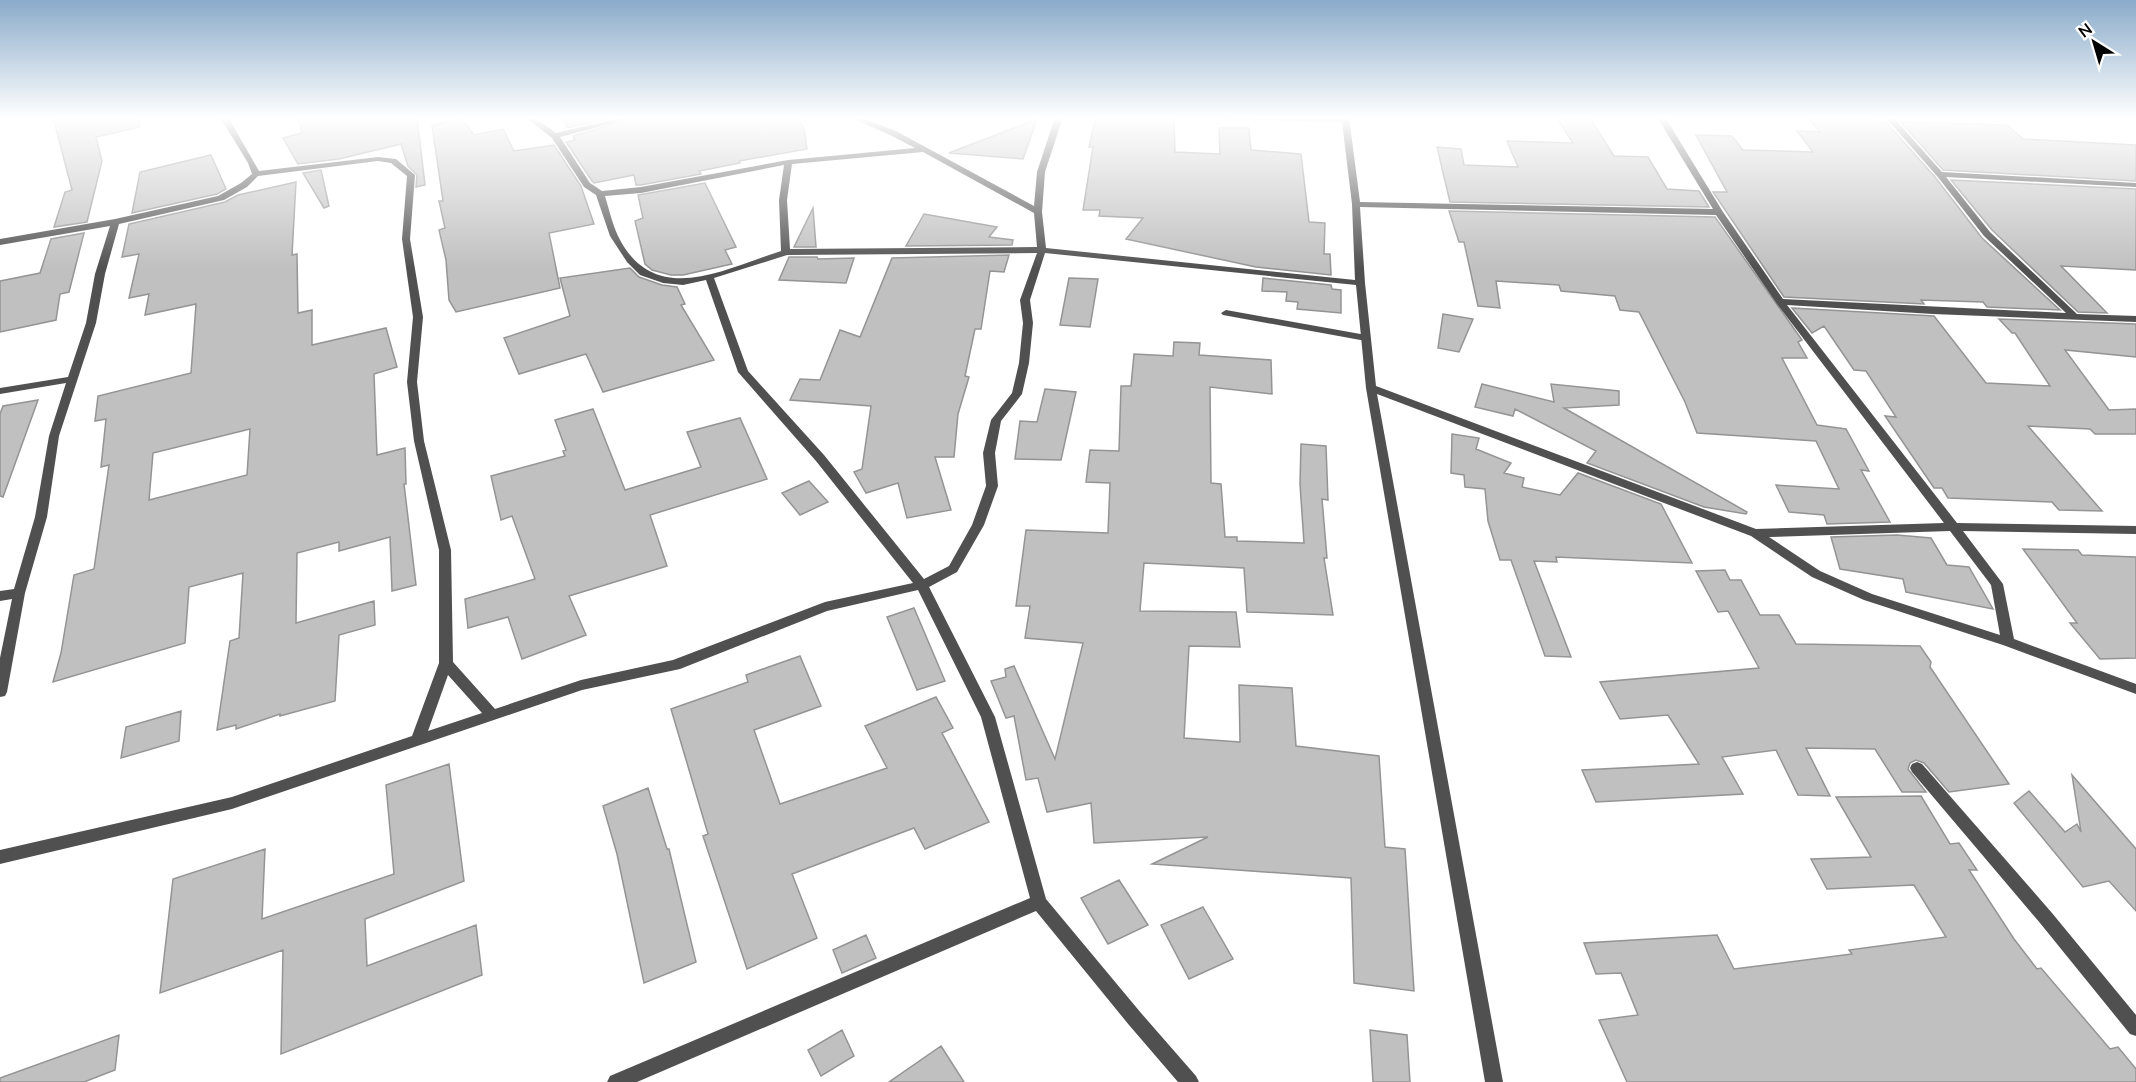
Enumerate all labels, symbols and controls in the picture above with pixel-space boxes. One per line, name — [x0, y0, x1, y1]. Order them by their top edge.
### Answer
north arrow — [2064, 12, 2124, 72]
text: N — [2074, 18, 2096, 42]

